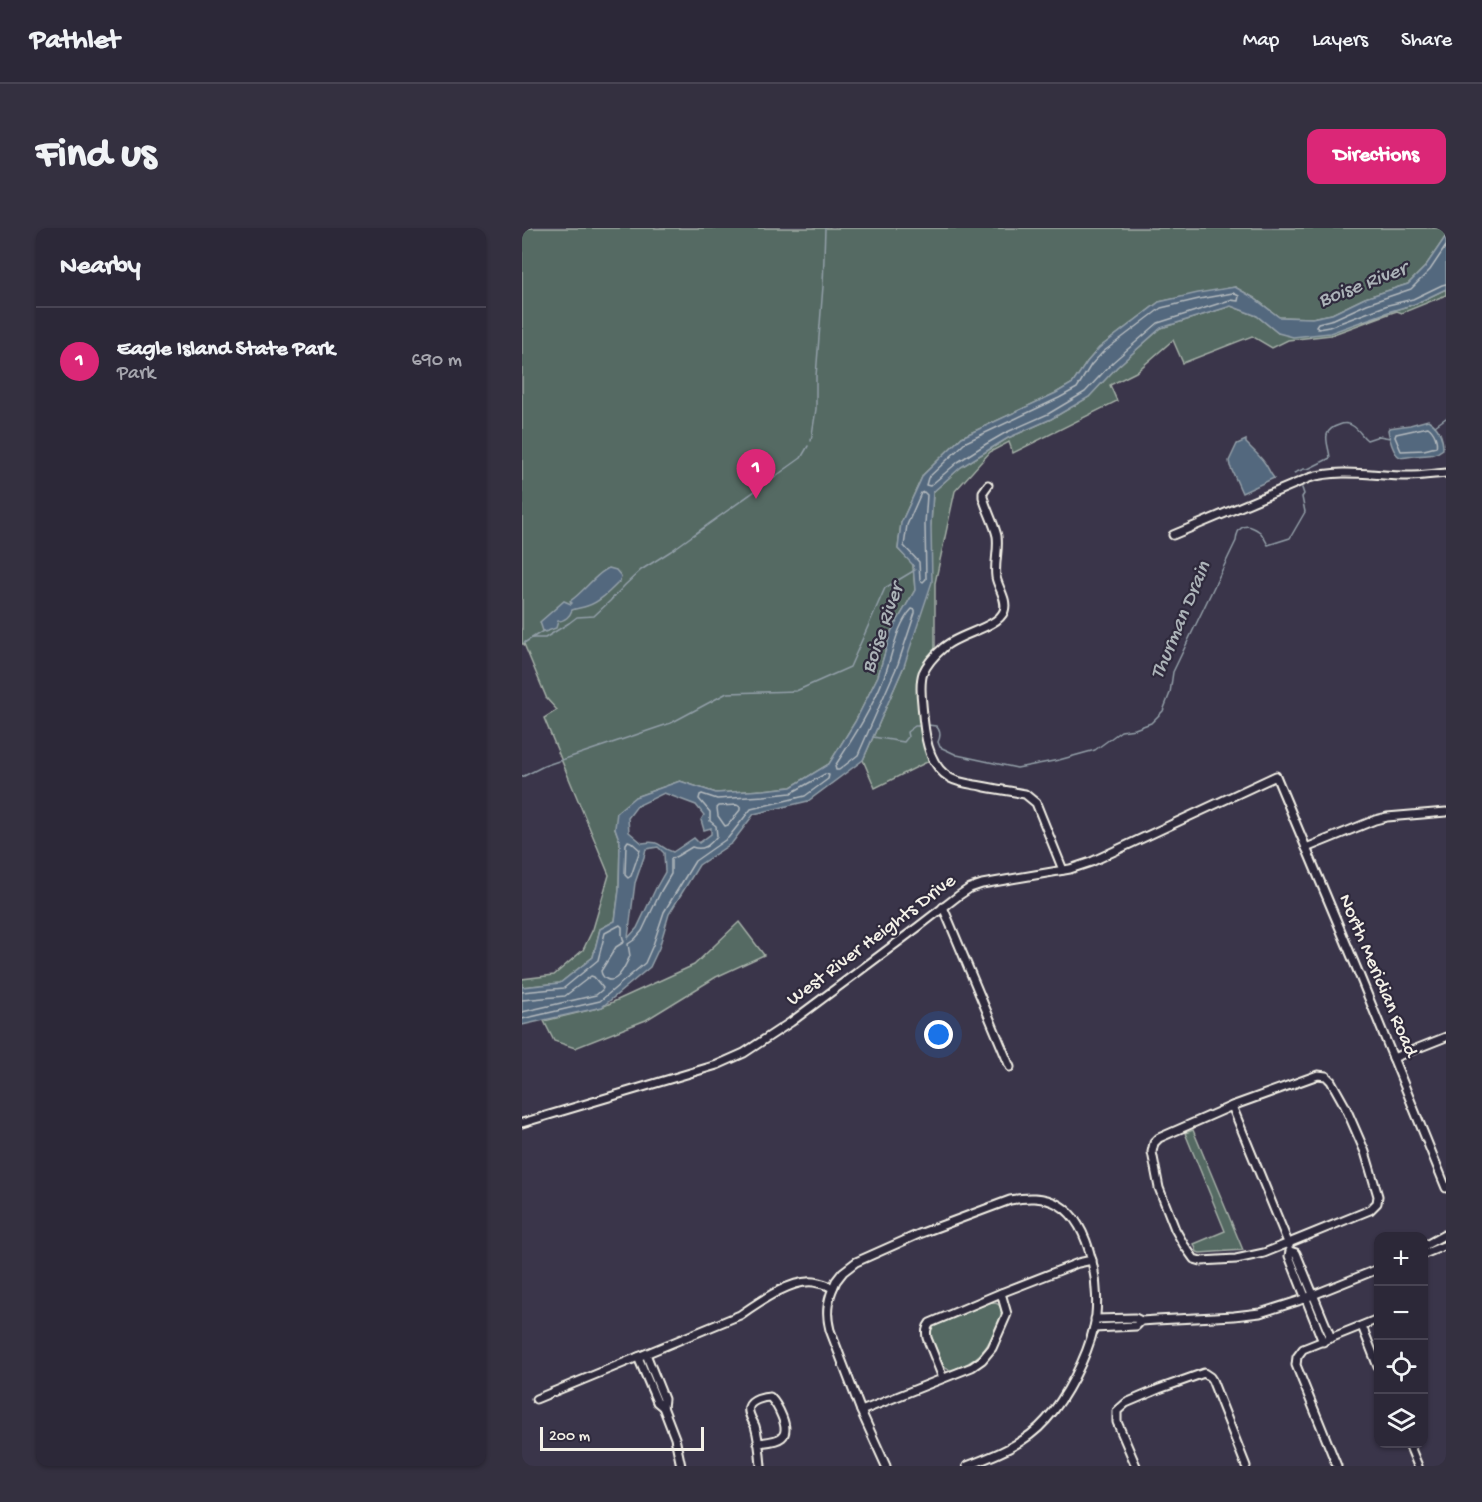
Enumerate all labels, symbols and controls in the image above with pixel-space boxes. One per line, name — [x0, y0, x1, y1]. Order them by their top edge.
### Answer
text: Pathlet — [30, 25, 120, 58]
text: Map — [1243, 29, 1279, 54]
text: Layers — [1312, 29, 1368, 54]
text: Share — [1401, 29, 1452, 54]
button: Directions — [1307, 129, 1446, 184]
text: Find us — [36, 132, 156, 181]
text: Nearby — [60, 252, 141, 283]
water label: Boise River — [1315, 256, 1415, 314]
text: Eagle Island State Park — [117, 337, 335, 363]
text: 1 — [75, 350, 84, 373]
text: 690 m — [412, 350, 462, 373]
text: Park — [117, 363, 155, 386]
pin: 1 — [736, 450, 776, 499]
water label: Thurman Drain — [1146, 557, 1218, 684]
water label: Boise River — [857, 577, 912, 677]
street label: West River Heights Drive — [783, 870, 961, 1012]
street label: North Meridian Road — [1332, 891, 1423, 1063]
your location — [924, 1020, 953, 1049]
map controls — [1374, 1232, 1428, 1448]
button: + — [1374, 1232, 1428, 1286]
button: − — [1374, 1286, 1428, 1340]
button: locate — [1374, 1340, 1428, 1394]
button: layers — [1374, 1394, 1428, 1448]
scale bar — [540, 1424, 704, 1452]
text: 200 m — [549, 1428, 590, 1447]

